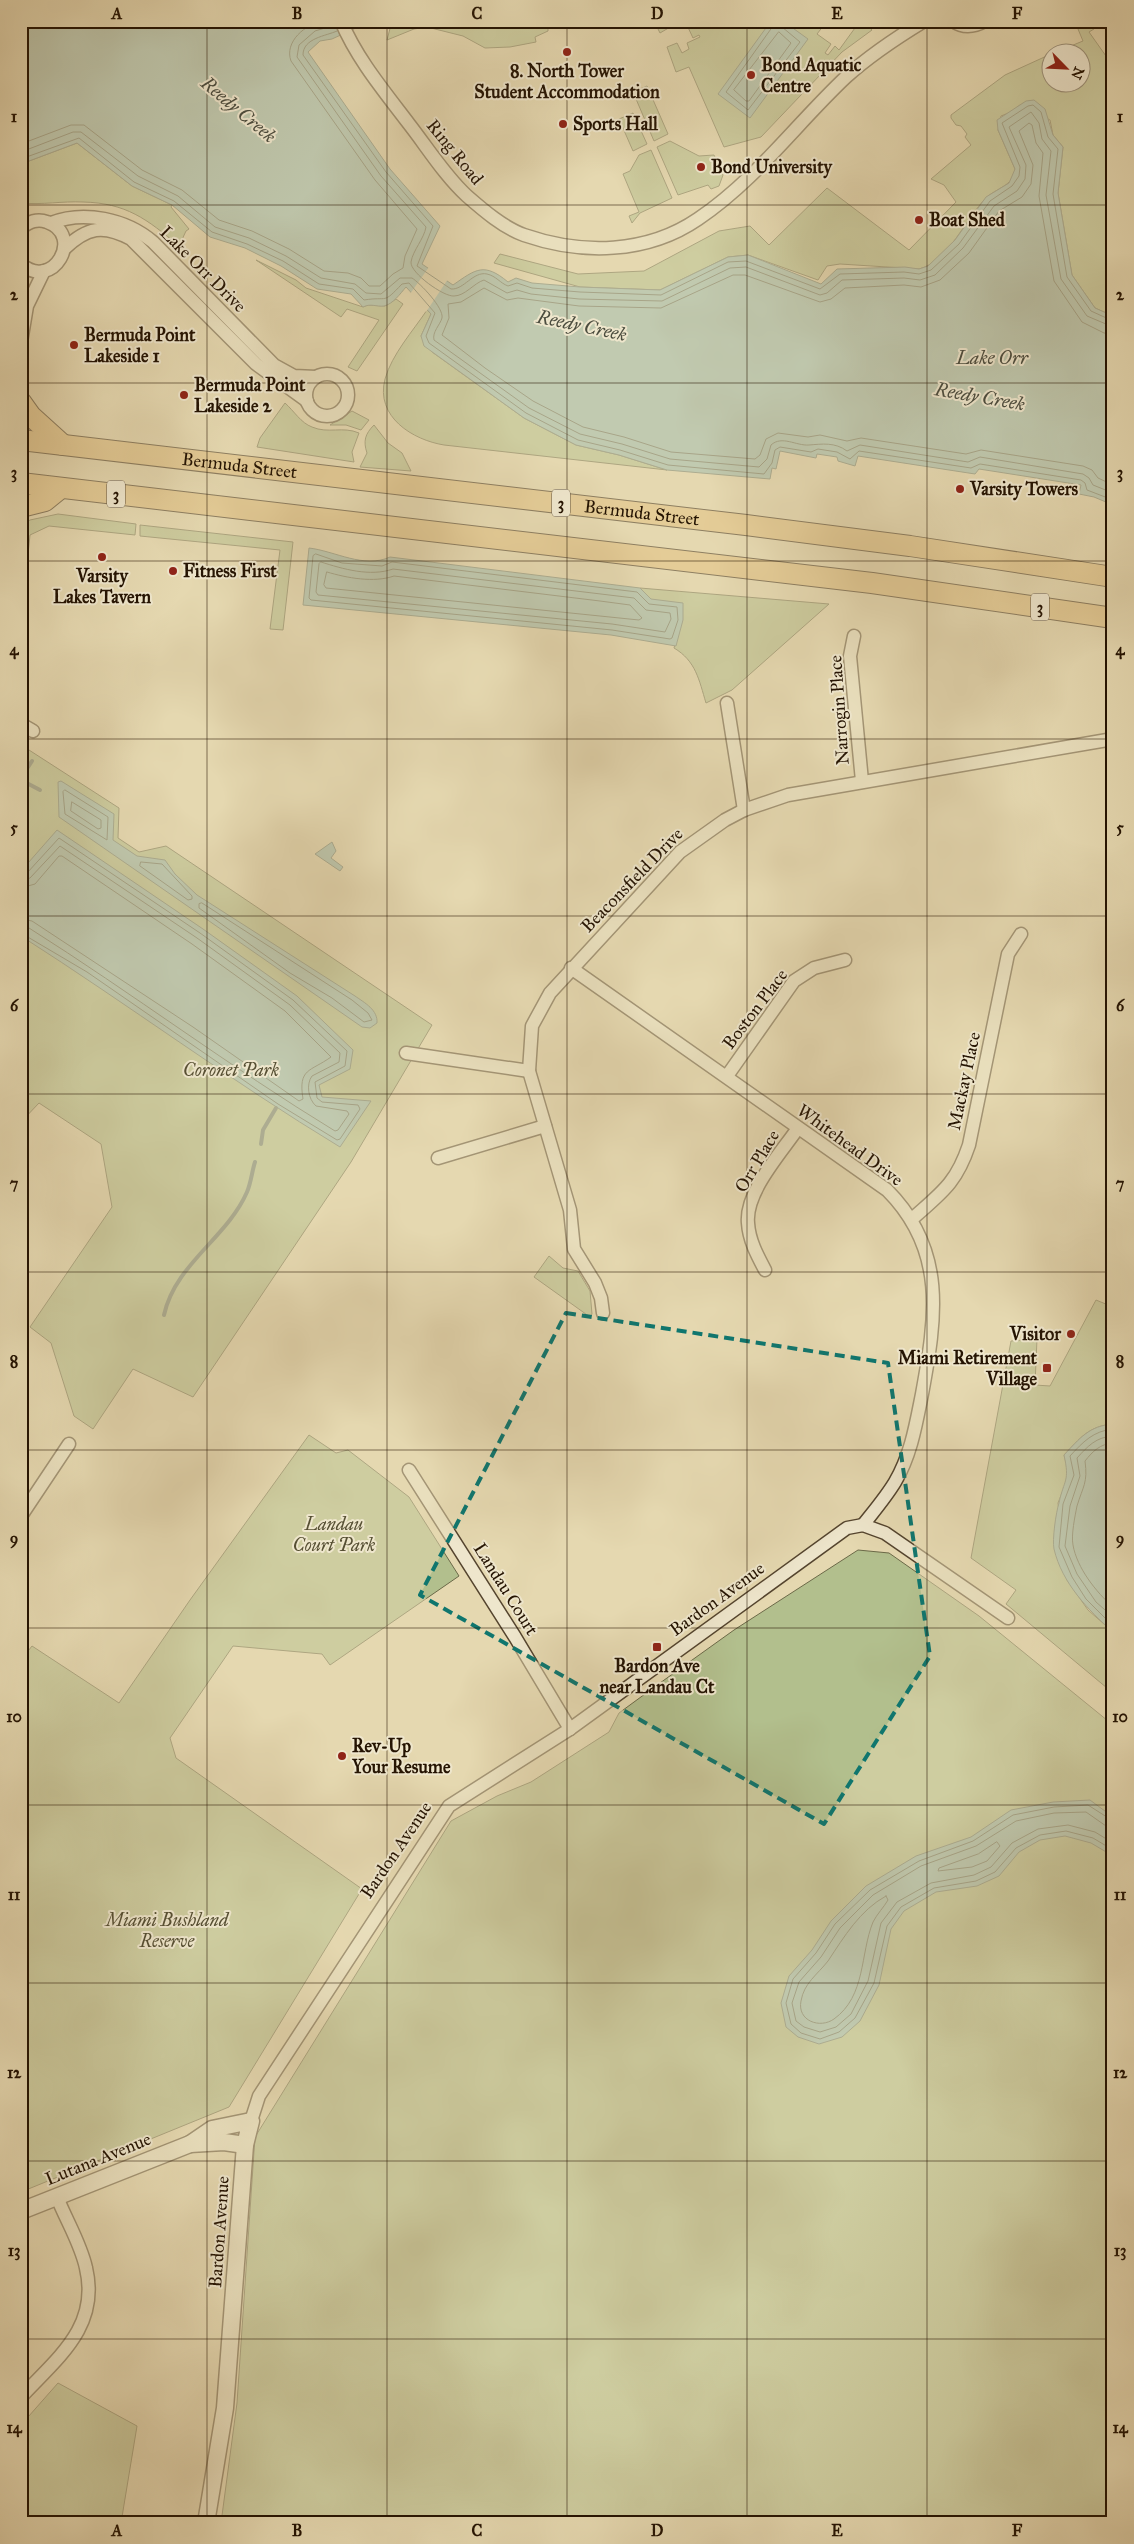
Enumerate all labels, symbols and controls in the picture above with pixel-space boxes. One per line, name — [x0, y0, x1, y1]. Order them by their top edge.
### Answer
text: A — [111, 4, 123, 23]
text: B — [292, 4, 302, 23]
text: C — [472, 4, 483, 23]
text: D — [651, 4, 664, 23]
text: E — [831, 4, 843, 23]
text: F — [1012, 4, 1023, 23]
north arrow — [1042, 42, 1092, 92]
marker: 8. North Tower Student Accommodation — [561, 46, 573, 58]
place label: Bond Aquatic Centre — [761, 54, 862, 97]
place label: 8. North Tower Student Accommodation — [474, 60, 660, 103]
text: N — [1067, 64, 1088, 82]
marker: Bond Aquatic Centre — [745, 69, 757, 81]
water label: Reedy Creek — [196, 71, 281, 148]
text: 1 — [11, 107, 18, 126]
text: 1 — [1117, 107, 1124, 126]
place label: Sports Hall — [573, 113, 659, 136]
street label: Ring Road — [421, 115, 488, 190]
marker: Sports Hall — [557, 118, 569, 130]
place label: Bond University — [711, 156, 834, 179]
marker: Bond University — [695, 161, 707, 173]
place label: Boat Shed — [929, 209, 1006, 231]
marker: Boat Shed — [913, 214, 925, 226]
street label: Lake Orr Drive — [155, 221, 251, 317]
text: 2 — [10, 285, 19, 304]
text: 2 — [1116, 285, 1125, 304]
water label: Reedy Creek — [534, 305, 629, 346]
place label: Bermuda Point Lakeside 1 — [84, 324, 196, 367]
marker: Bermuda Point Lakeside 1 — [68, 339, 80, 351]
water label: Lake Orr — [955, 346, 1029, 369]
place label: Bermuda Point Lakeside 2 — [194, 374, 306, 417]
water label: Reedy Creek — [932, 377, 1027, 416]
marker: Bermuda Point Lakeside 2 — [178, 389, 190, 401]
street label: Bermuda Street — [181, 448, 299, 483]
text: 3 — [11, 463, 17, 483]
text: 3 — [1117, 463, 1123, 483]
place label: Varsity Towers — [969, 478, 1078, 501]
road number: 3 — [107, 480, 125, 508]
marker: Varsity Towers — [954, 483, 966, 495]
road number: 3 — [552, 489, 570, 516]
street label: Bermuda Street — [583, 495, 701, 531]
marker: Varsity Lakes Tavern — [96, 551, 108, 563]
place label: Fitness First — [183, 560, 277, 582]
place label: Varsity Lakes Tavern — [53, 565, 151, 608]
marker: Fitness First — [167, 565, 179, 577]
road number: 3 — [1031, 594, 1049, 620]
text: 4 — [10, 640, 20, 660]
text: 4 — [1116, 640, 1126, 660]
street label: Narrogin Place — [824, 654, 855, 766]
text: 5 — [10, 818, 18, 837]
text: 5 — [1116, 818, 1124, 837]
street label: Beaconsfield Drive — [576, 823, 688, 937]
street label: Boston Place — [718, 965, 792, 1053]
text: 6 — [10, 996, 19, 1015]
text: 6 — [1116, 996, 1125, 1015]
street label: Mackay Place — [943, 1030, 985, 1132]
park label: Coronet Park — [183, 1059, 279, 1081]
street label: Whitehead Drive — [793, 1099, 907, 1191]
street label: Orr Place — [730, 1126, 784, 1196]
text: 7 — [10, 1174, 19, 1193]
text: 7 — [1116, 1174, 1125, 1193]
place label: Visitor — [1009, 1323, 1062, 1345]
marker: Visitor — [1065, 1328, 1077, 1340]
place label: Miami Retirement Village — [898, 1347, 1038, 1391]
text: 8 — [10, 1352, 18, 1371]
text: 8 — [1116, 1352, 1124, 1371]
marker: Miami Retirement Village — [1041, 1362, 1053, 1374]
park label: Landau Court Park — [293, 1513, 375, 1556]
text: 9 — [10, 1529, 18, 1549]
text: 9 — [1116, 1529, 1124, 1549]
street label: Landau Court — [469, 1539, 543, 1640]
street label: Bardon Avenue — [665, 1557, 769, 1641]
marker: Bardon Ave near Landau Ct — [651, 1641, 663, 1653]
place label: Bardon Ave near Landau Ct — [600, 1655, 715, 1698]
text: 10 — [6, 1707, 22, 1726]
text: 10 — [1112, 1707, 1128, 1726]
place label: Rev-Up Your Resume — [351, 1735, 451, 1778]
marker: Rev-Up Your Resume — [336, 1750, 348, 1762]
street label: Bardon Avenue — [356, 1797, 436, 1903]
text: 11 — [8, 1885, 21, 1904]
text: 11 — [1114, 1885, 1127, 1904]
park label: Miami Bushland Reserve — [104, 1909, 230, 1952]
text: 12 — [7, 2063, 22, 2082]
text: 12 — [1113, 2063, 1128, 2082]
street label: Lutana Avenue — [42, 2128, 154, 2190]
street label: Bardon Avenue — [204, 2175, 234, 2289]
text: 13 — [8, 2241, 20, 2261]
text: 13 — [1114, 2241, 1126, 2261]
text: 14 — [6, 2418, 23, 2438]
text: 14 — [1112, 2418, 1129, 2438]
text: A — [111, 2521, 123, 2540]
text: B — [292, 2521, 302, 2540]
text: C — [472, 2521, 483, 2540]
text: D — [651, 2521, 664, 2540]
text: E — [831, 2521, 843, 2540]
text: F — [1012, 2521, 1023, 2540]

